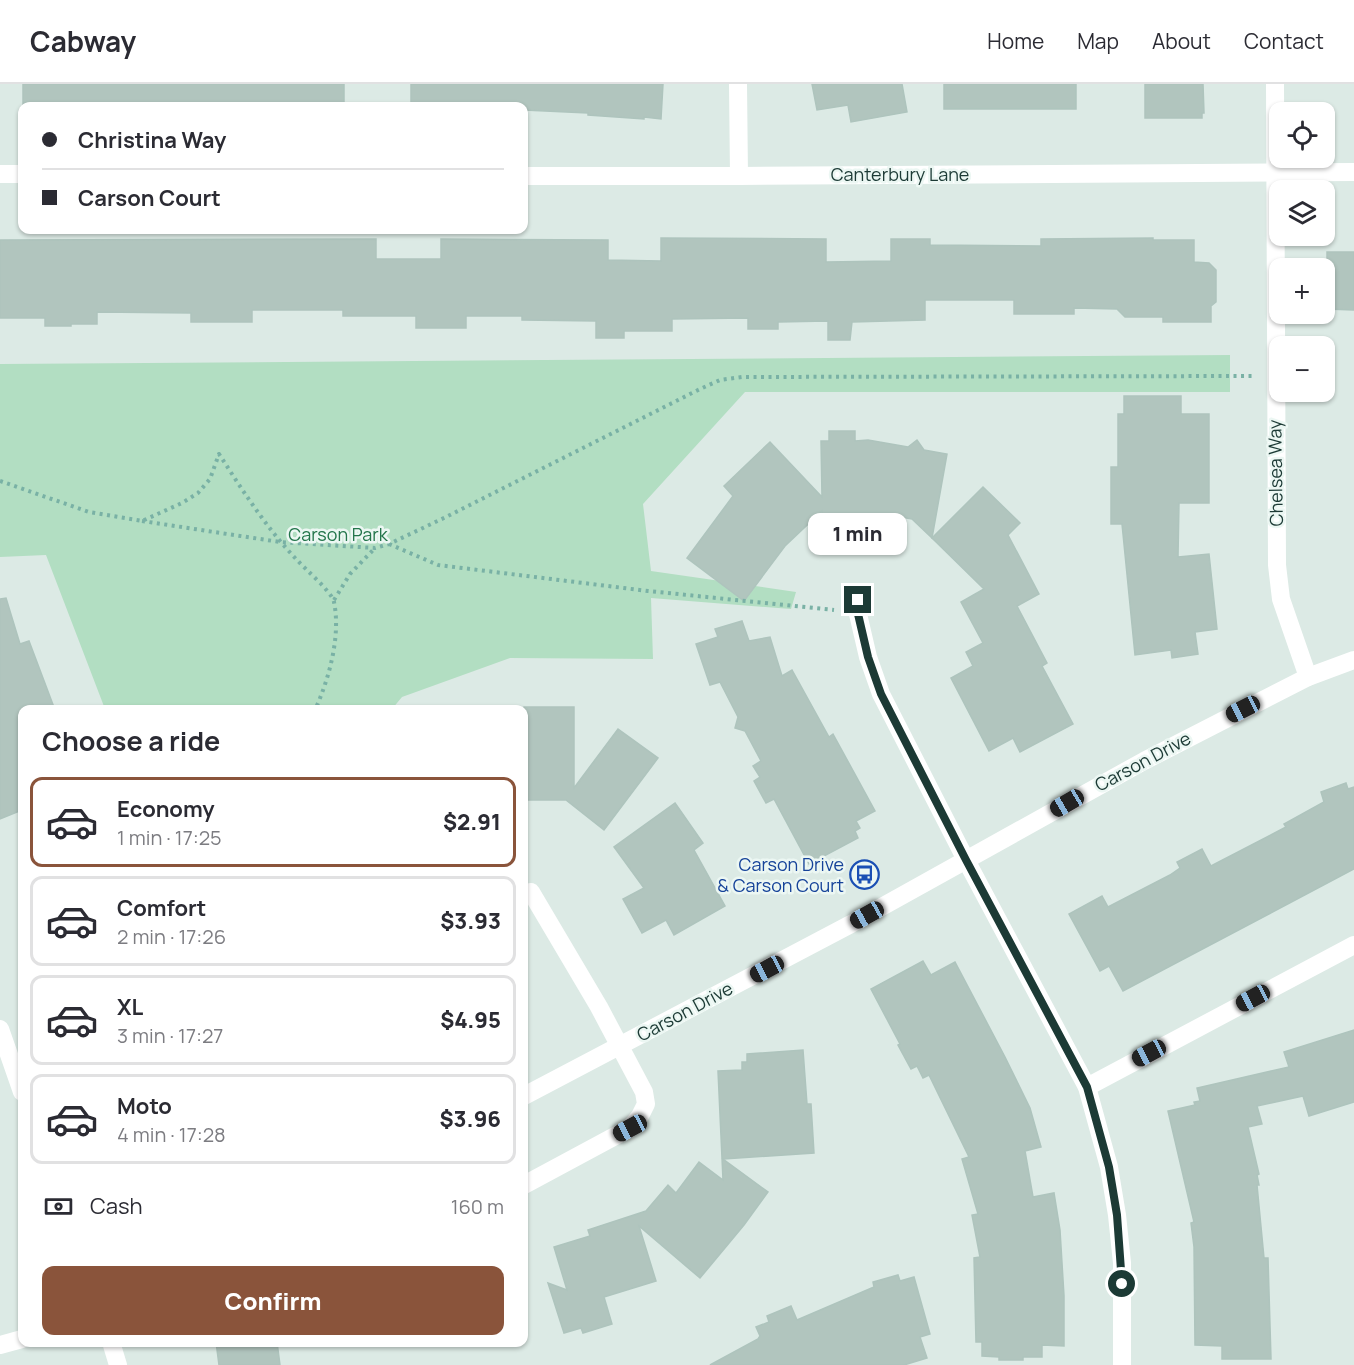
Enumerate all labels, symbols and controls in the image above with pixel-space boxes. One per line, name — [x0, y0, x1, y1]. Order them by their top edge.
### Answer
text: Cabway — [30, 22, 136, 60]
text: Home — [987, 27, 1044, 55]
text: Map — [1077, 27, 1119, 55]
text: About — [1152, 27, 1211, 55]
text: Contact — [1244, 27, 1324, 55]
map controls — [1269, 102, 1335, 402]
button: locate — [1269, 102, 1335, 168]
text: Christina Way — [78, 125, 226, 155]
street label: Canterbury Lane — [831, 162, 969, 186]
button: layers — [1269, 180, 1335, 246]
text: Carson Court — [78, 183, 221, 213]
button: + — [1269, 258, 1335, 324]
button: − — [1269, 336, 1335, 402]
street label: Chelsea Way — [1262, 419, 1288, 527]
callout: 1 min — [808, 513, 908, 555]
text: 1 min — [832, 520, 883, 547]
park label: Carson Park — [288, 522, 389, 546]
route end — [844, 586, 871, 613]
car — [1223, 693, 1263, 725]
text: Choose a ride — [42, 722, 220, 759]
street label: Carson Drive — [1090, 726, 1195, 796]
car — [1047, 786, 1087, 820]
text: Economy — [117, 794, 215, 824]
icon: car — [45, 795, 99, 849]
text: $2.91 — [443, 807, 501, 837]
text: 1 min · 17:25 — [117, 824, 222, 851]
place label: Carson Drive & Carson Court — [717, 852, 844, 897]
bus stop icon: Carson Drive & Carson Court — [849, 859, 881, 891]
text: Comfort — [117, 893, 206, 923]
icon: car — [45, 894, 99, 948]
car — [847, 898, 887, 932]
text: $3.93 — [440, 906, 501, 936]
text: 2 min · 17:26 — [117, 923, 226, 950]
car — [747, 953, 787, 985]
street label: Carson Drive — [632, 976, 737, 1046]
car — [1233, 982, 1273, 1014]
text: XL — [117, 992, 143, 1022]
icon: car — [45, 993, 99, 1047]
text: $4.95 — [440, 1005, 501, 1035]
text: 3 min · 17:27 — [117, 1022, 223, 1049]
car — [1129, 1037, 1169, 1069]
text: Moto — [117, 1091, 172, 1121]
icon: car — [45, 1092, 99, 1146]
text: $3.96 — [439, 1104, 501, 1134]
car — [610, 1112, 650, 1144]
text: 4 min · 17:28 — [117, 1121, 226, 1148]
icon: cash — [42, 1190, 75, 1223]
text: Cash — [90, 1191, 143, 1221]
text: 160 m — [451, 1193, 504, 1220]
button: Confirm — [42, 1266, 504, 1335]
route start — [1108, 1270, 1135, 1297]

